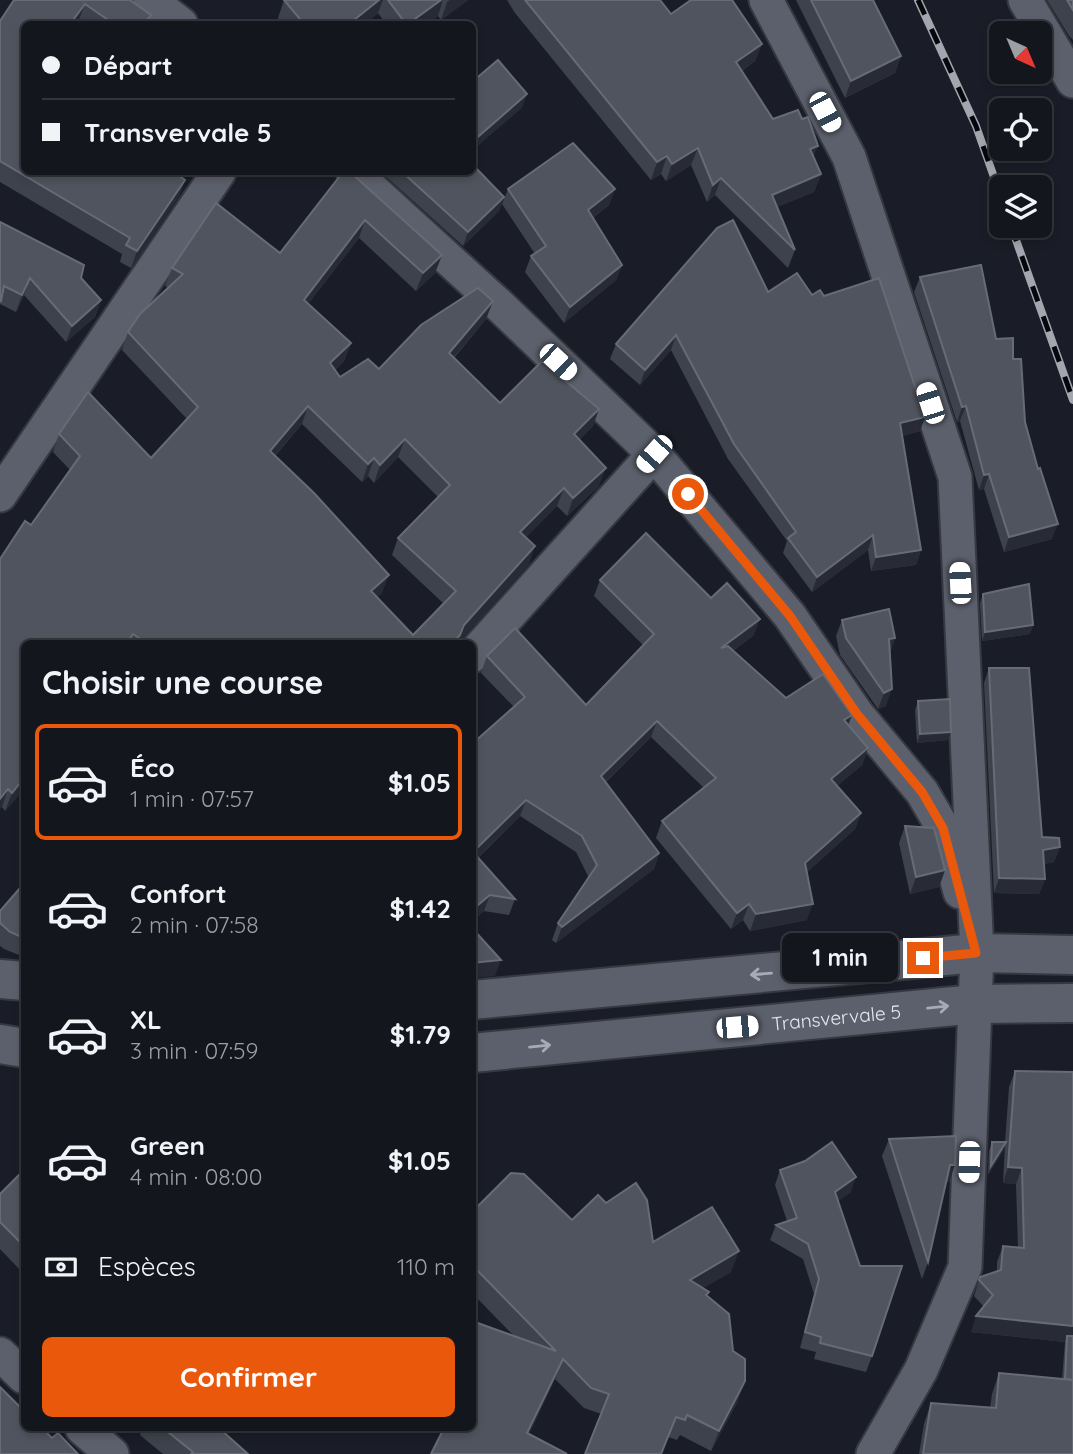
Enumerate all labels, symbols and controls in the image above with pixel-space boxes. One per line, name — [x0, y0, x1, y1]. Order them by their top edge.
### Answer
north arrow — [989, 21, 1052, 84]
map controls — [989, 21, 1052, 238]
text: Départ — [84, 49, 173, 82]
car — [806, 89, 845, 135]
button: locate — [989, 98, 1052, 161]
text: Transvervale 5 — [84, 116, 272, 149]
button: layers — [989, 175, 1052, 238]
car — [536, 340, 581, 384]
car — [914, 380, 947, 426]
car — [633, 431, 676, 477]
route start — [672, 478, 704, 510]
car — [949, 561, 972, 605]
text: Choisir une course — [42, 662, 323, 702]
icon: car — [46, 751, 109, 814]
text: Éco — [130, 751, 175, 784]
text: $1.05 — [388, 766, 451, 799]
text: 1 min · 07:57 — [130, 784, 254, 813]
icon: car — [46, 877, 109, 940]
text: Confort — [130, 877, 227, 910]
text: $1.42 — [390, 892, 451, 925]
text: 2 min · 07:58 — [130, 910, 259, 939]
callout: 1 min — [783, 934, 898, 982]
route end — [907, 942, 939, 974]
text: 1 min — [812, 943, 868, 972]
one-way arrow — [750, 967, 773, 980]
street label: Transvervale 5 — [770, 999, 902, 1036]
one-way arrow — [926, 1001, 948, 1014]
icon: car — [46, 1003, 109, 1066]
text: XL — [130, 1003, 162, 1036]
car — [716, 1015, 759, 1039]
text: $1.79 — [390, 1018, 451, 1051]
text: 3 min · 07:59 — [130, 1036, 258, 1065]
one-way arrow — [529, 1039, 551, 1052]
icon: car — [46, 1129, 109, 1192]
text: Green — [130, 1129, 205, 1162]
car — [958, 1141, 981, 1183]
text: $1.05 — [388, 1144, 451, 1177]
text: 4 min · 08:00 — [130, 1162, 262, 1191]
icon: cash — [42, 1248, 80, 1286]
text: Espèces — [98, 1250, 196, 1283]
text: 110 m — [397, 1252, 455, 1281]
button: Confirmer — [42, 1337, 455, 1417]

